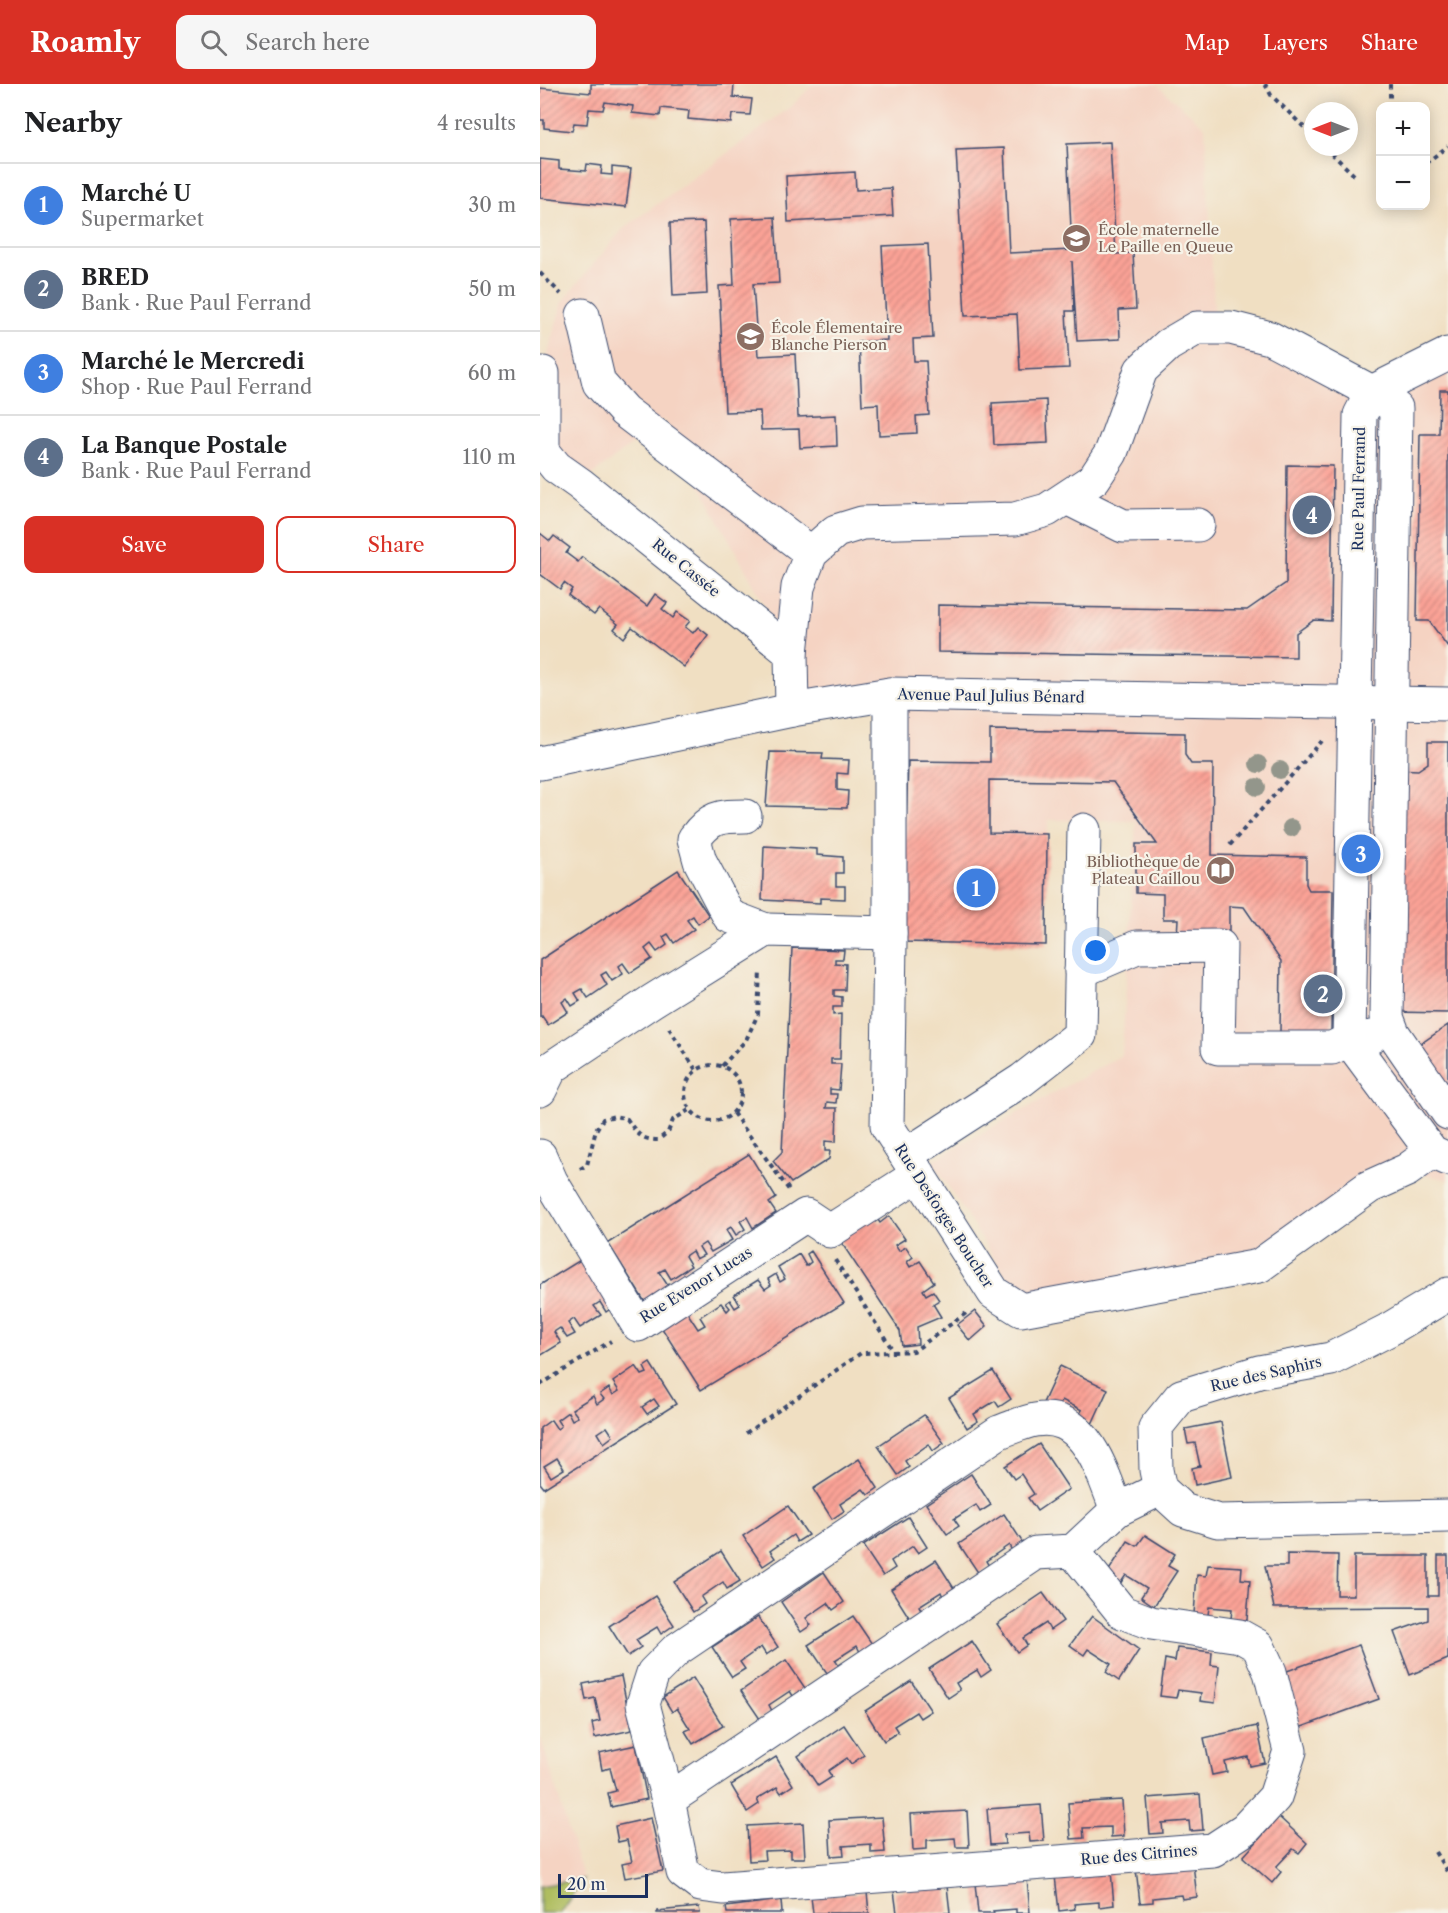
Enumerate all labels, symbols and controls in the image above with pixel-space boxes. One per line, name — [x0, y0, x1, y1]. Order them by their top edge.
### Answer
search box — [176, 15, 596, 69]
text: Roamly — [30, 25, 140, 59]
icon: search — [197, 26, 230, 59]
text: Search here — [245, 29, 370, 56]
text: Map — [1185, 30, 1230, 55]
text: Layers — [1263, 30, 1328, 55]
text: Share — [1361, 30, 1418, 55]
north arrow — [1304, 102, 1358, 156]
map controls — [1376, 102, 1430, 210]
button: + — [1376, 102, 1430, 156]
text: Nearby — [24, 107, 122, 139]
text: 4 results — [437, 111, 516, 135]
button: − — [1376, 156, 1430, 210]
text: Marché U — [81, 180, 191, 207]
text: 1 — [39, 193, 48, 217]
text: 30 m — [468, 193, 516, 217]
text: Supermarket — [81, 207, 204, 231]
place label: École maternelle Le Paille en Queue — [1098, 220, 1233, 256]
school or university icon: École maternelle Le Paille en Queue — [1061, 223, 1093, 255]
text: BRED — [81, 264, 149, 291]
text: 2 — [38, 277, 49, 301]
text: 50 m — [469, 277, 516, 301]
text: Bank · Rue Paul Ferrand — [81, 291, 311, 315]
place label: École Élementaire Blanche Pierson — [771, 318, 903, 354]
school or university icon: École Élementaire Blanche Pierson — [734, 321, 766, 353]
text: Marché le Mercredi — [81, 348, 305, 375]
text: 3 — [38, 361, 49, 385]
text: 60 m — [468, 361, 516, 385]
text: Shop · Rue Paul Ferrand — [81, 375, 312, 399]
street label: Rue Paul Ferrand — [1348, 427, 1369, 551]
text: La Banque Postale — [81, 432, 287, 459]
text: 4 — [38, 445, 49, 469]
text: 110 m — [463, 445, 516, 469]
text: Bank · Rue Paul Ferrand — [81, 459, 311, 483]
pin: 4 — [1292, 492, 1332, 538]
button: Save — [24, 516, 264, 573]
button: Share — [276, 516, 516, 573]
street label: Rue Cassée — [648, 534, 724, 601]
street label: Avenue Paul Julius Bénard — [896, 684, 1085, 707]
pin: 3 — [1342, 832, 1380, 876]
place label: Bibliothèque de Plateau Caillou — [1086, 852, 1200, 888]
library icon: Bibliothèque de Plateau Caillou — [1205, 855, 1237, 887]
pin: 1 — [956, 866, 996, 910]
your location — [1081, 936, 1110, 965]
pin: 2 — [1304, 972, 1342, 1016]
street label: Rue Desforges Boucher — [891, 1140, 999, 1292]
street label: Rue Evenor Lucas — [636, 1242, 755, 1327]
street label: Rue des Saphirs — [1208, 1351, 1323, 1396]
street label: Rue des Citrines — [1080, 1840, 1198, 1869]
scale bar — [558, 1871, 648, 1898]
text: 20 m — [567, 1874, 606, 1894]

